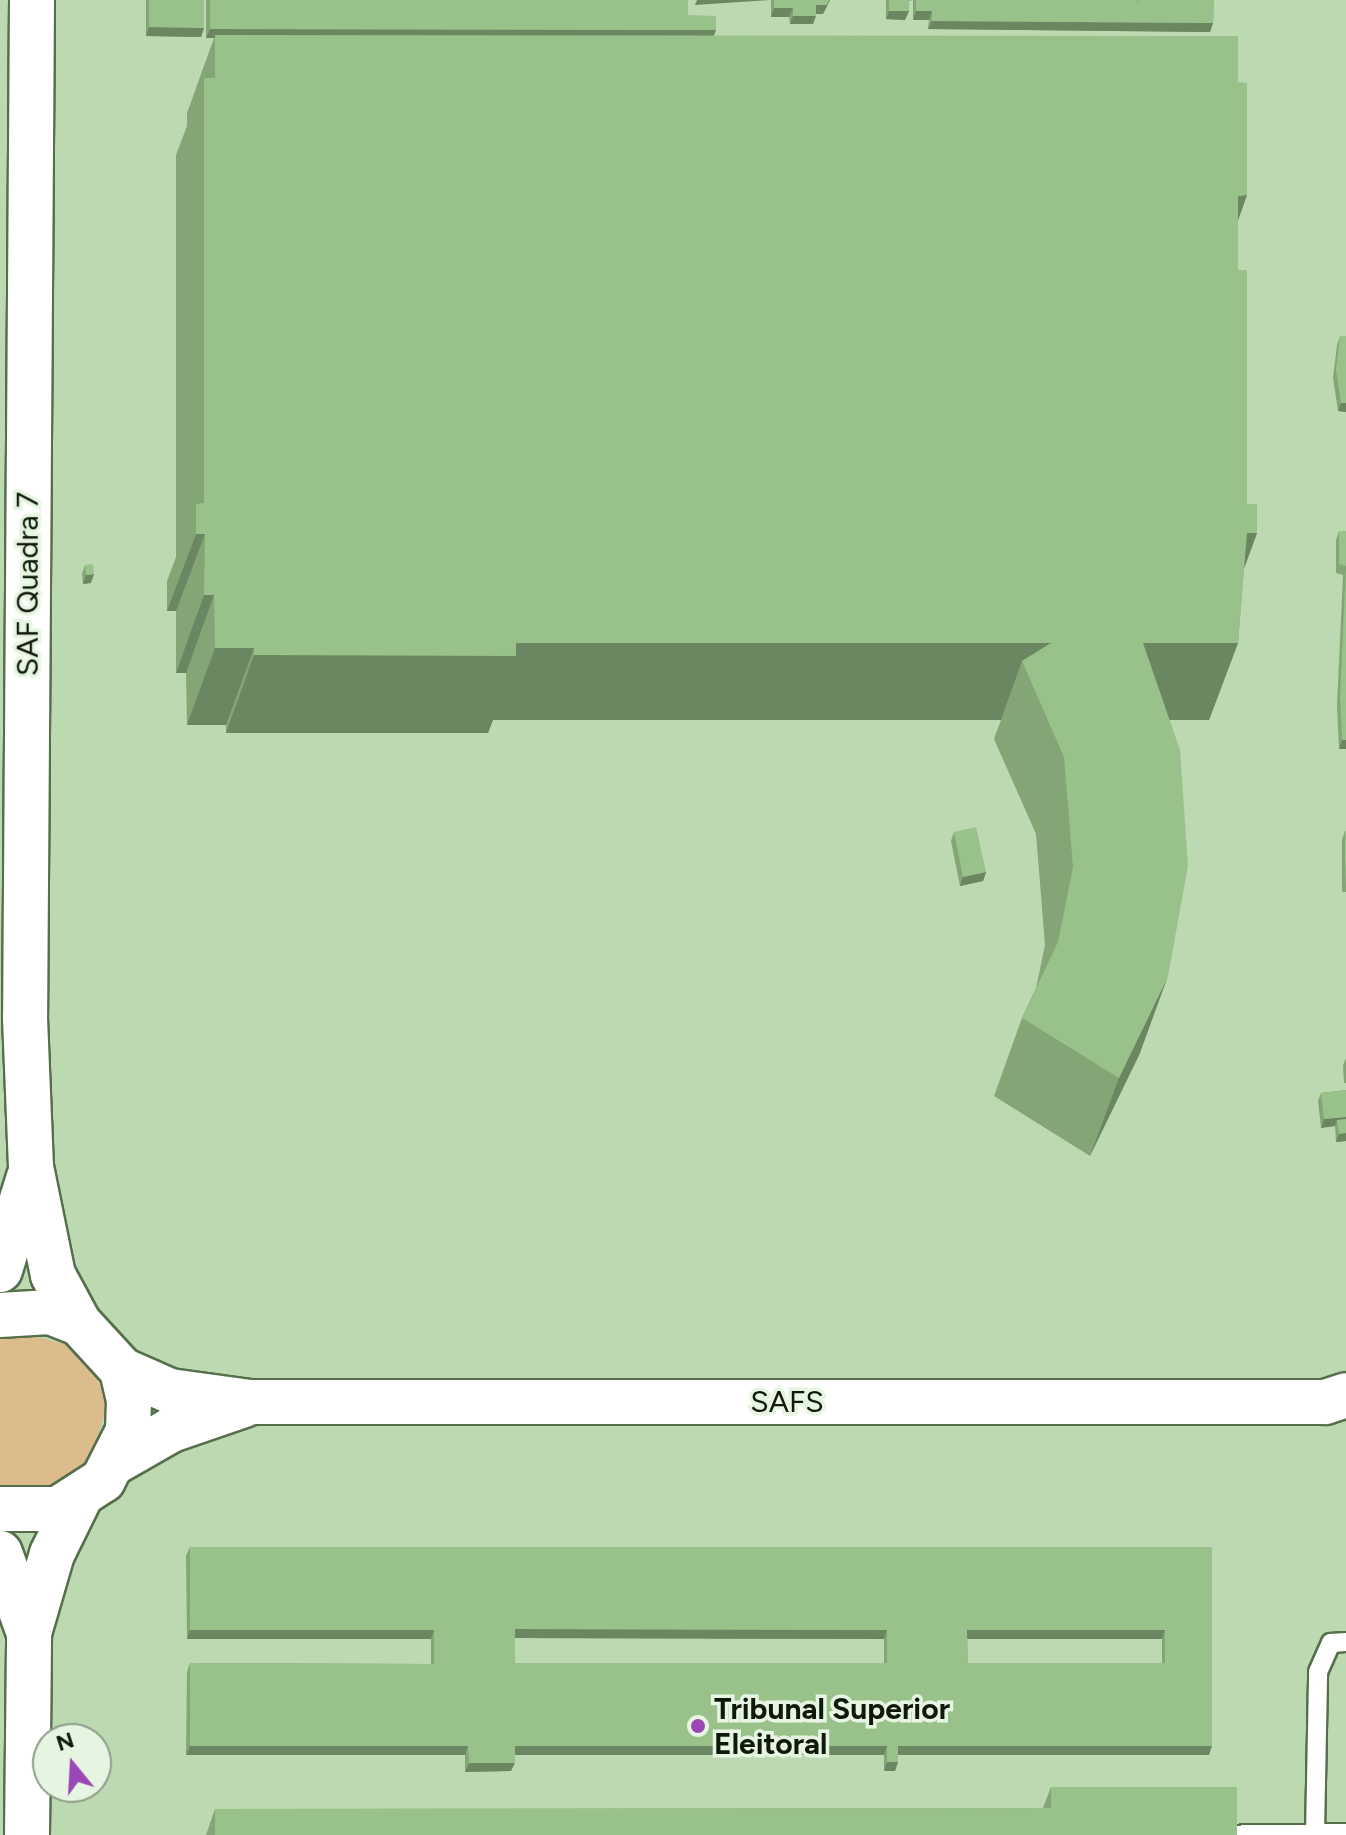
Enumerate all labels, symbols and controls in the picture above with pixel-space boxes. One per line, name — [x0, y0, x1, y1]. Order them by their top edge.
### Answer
street label: SAF Quadra 7 — [10, 492, 46, 676]
street label: SAFS — [750, 1384, 824, 1420]
place label: Tribunal Superior Eleitoral — [714, 1691, 950, 1762]
marker: Tribunal Superior Eleitoral — [689, 1717, 707, 1735]
north arrow — [32, 1723, 112, 1803]
text: N — [53, 1726, 77, 1757]

